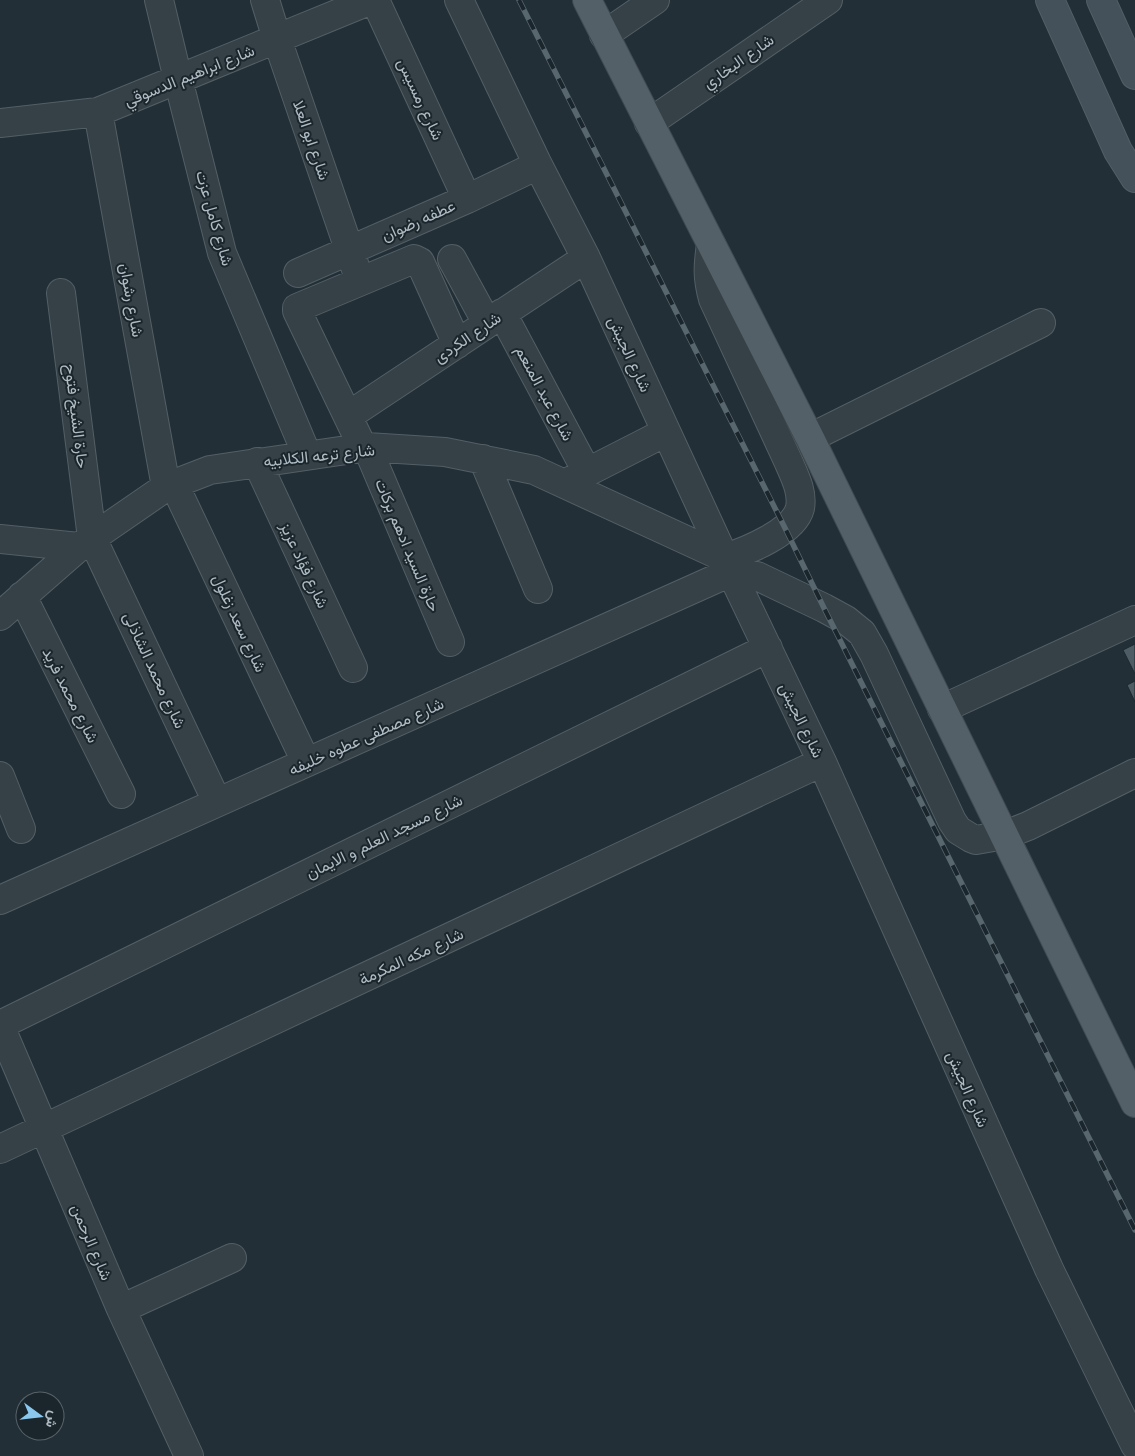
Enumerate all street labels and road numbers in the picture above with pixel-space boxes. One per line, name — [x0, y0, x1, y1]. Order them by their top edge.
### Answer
street label: شارع البخاري — [698, 28, 780, 96]
street label: شارع ابراهيم الدسوقي — [120, 39, 259, 114]
street label: شارع رمسيس — [391, 54, 450, 144]
street label: شارع ابو العلا — [287, 97, 336, 183]
street label: شارع كامل عزت — [190, 168, 239, 269]
street label: عطفه رضوان — [378, 194, 458, 246]
street label: شارع رشوان — [114, 261, 149, 339]
street label: شارع الكردى — [429, 306, 506, 368]
street label: شارع الجيش — [602, 313, 657, 396]
street label: شارع عبد المنعم — [510, 341, 579, 445]
street label: حارة الشيخ فتوح — [59, 362, 94, 470]
street label: شارع ترعه الكلابيه — [262, 438, 376, 473]
street label: حارة السيد ادهم بركات — [370, 475, 446, 615]
street label: شارع فؤاد عزيز — [274, 518, 335, 612]
street label: شارع سعد زغلول — [207, 570, 272, 676]
street label: شارع محمد الشاذلى — [117, 608, 192, 732]
street label: شارع محمد فريد — [37, 643, 105, 747]
street label: شارع الجيش — [773, 679, 830, 762]
street label: شارع مصطفى عطوه خليفه — [285, 692, 447, 781]
street label: شارع مسجد العلم و الايمان — [302, 788, 467, 884]
street label: شارع مكه المكرمة — [355, 922, 467, 991]
street label: شارع الجيش — [941, 1047, 995, 1131]
street label: شارع الرحمن — [65, 1200, 118, 1284]

